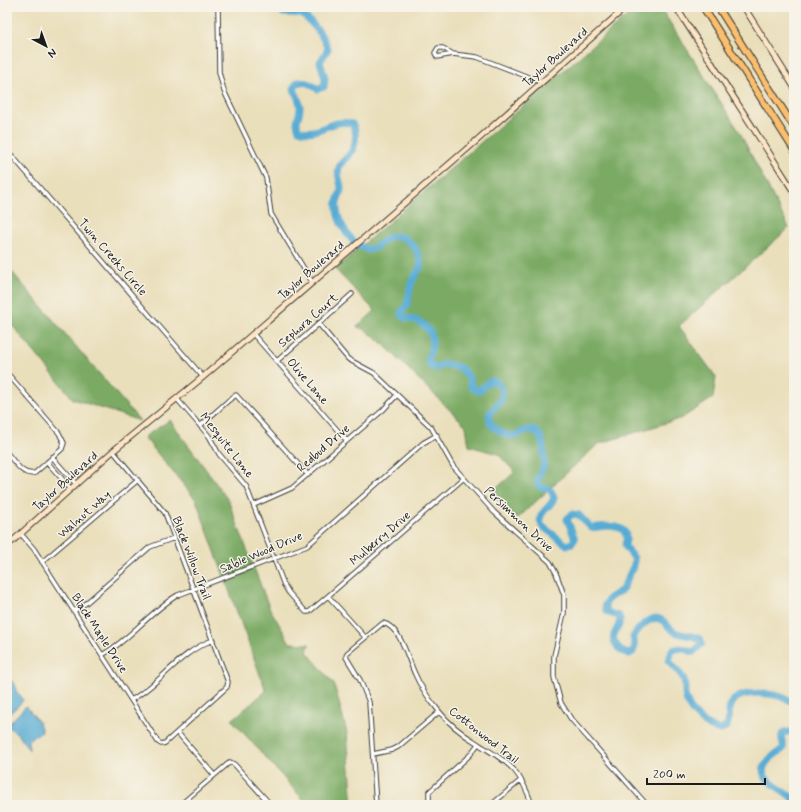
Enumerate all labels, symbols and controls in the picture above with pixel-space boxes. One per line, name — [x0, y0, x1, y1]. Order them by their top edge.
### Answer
street label: Taylor Boulevard — [520, 24, 592, 91]
north arrow — [26, 26, 66, 66]
text: N — [45, 45, 59, 60]
street label: Twin Creeks Circle — [74, 216, 150, 300]
street label: Taylor Boulevard — [275, 238, 348, 304]
street label: Sephora Court — [275, 290, 342, 351]
street label: Olive Lane — [283, 355, 332, 409]
street label: Mesquite Lane — [196, 410, 257, 482]
street label: Redbud Drive — [294, 421, 354, 476]
street label: Taylor Boulevard — [30, 448, 102, 515]
street label: Persimmon Drive — [480, 484, 556, 556]
street label: Walnut Way — [55, 487, 115, 542]
street label: Mulberry Drive — [347, 508, 414, 570]
street label: Black Willow Trail — [168, 514, 214, 602]
street label: Sable Wood Drive — [218, 528, 305, 578]
street label: Black Maple Drive — [67, 591, 131, 677]
street label: Cottonwood Trail — [445, 704, 521, 768]
scale bar — [647, 760, 765, 786]
text: 200 m — [653, 767, 686, 783]

